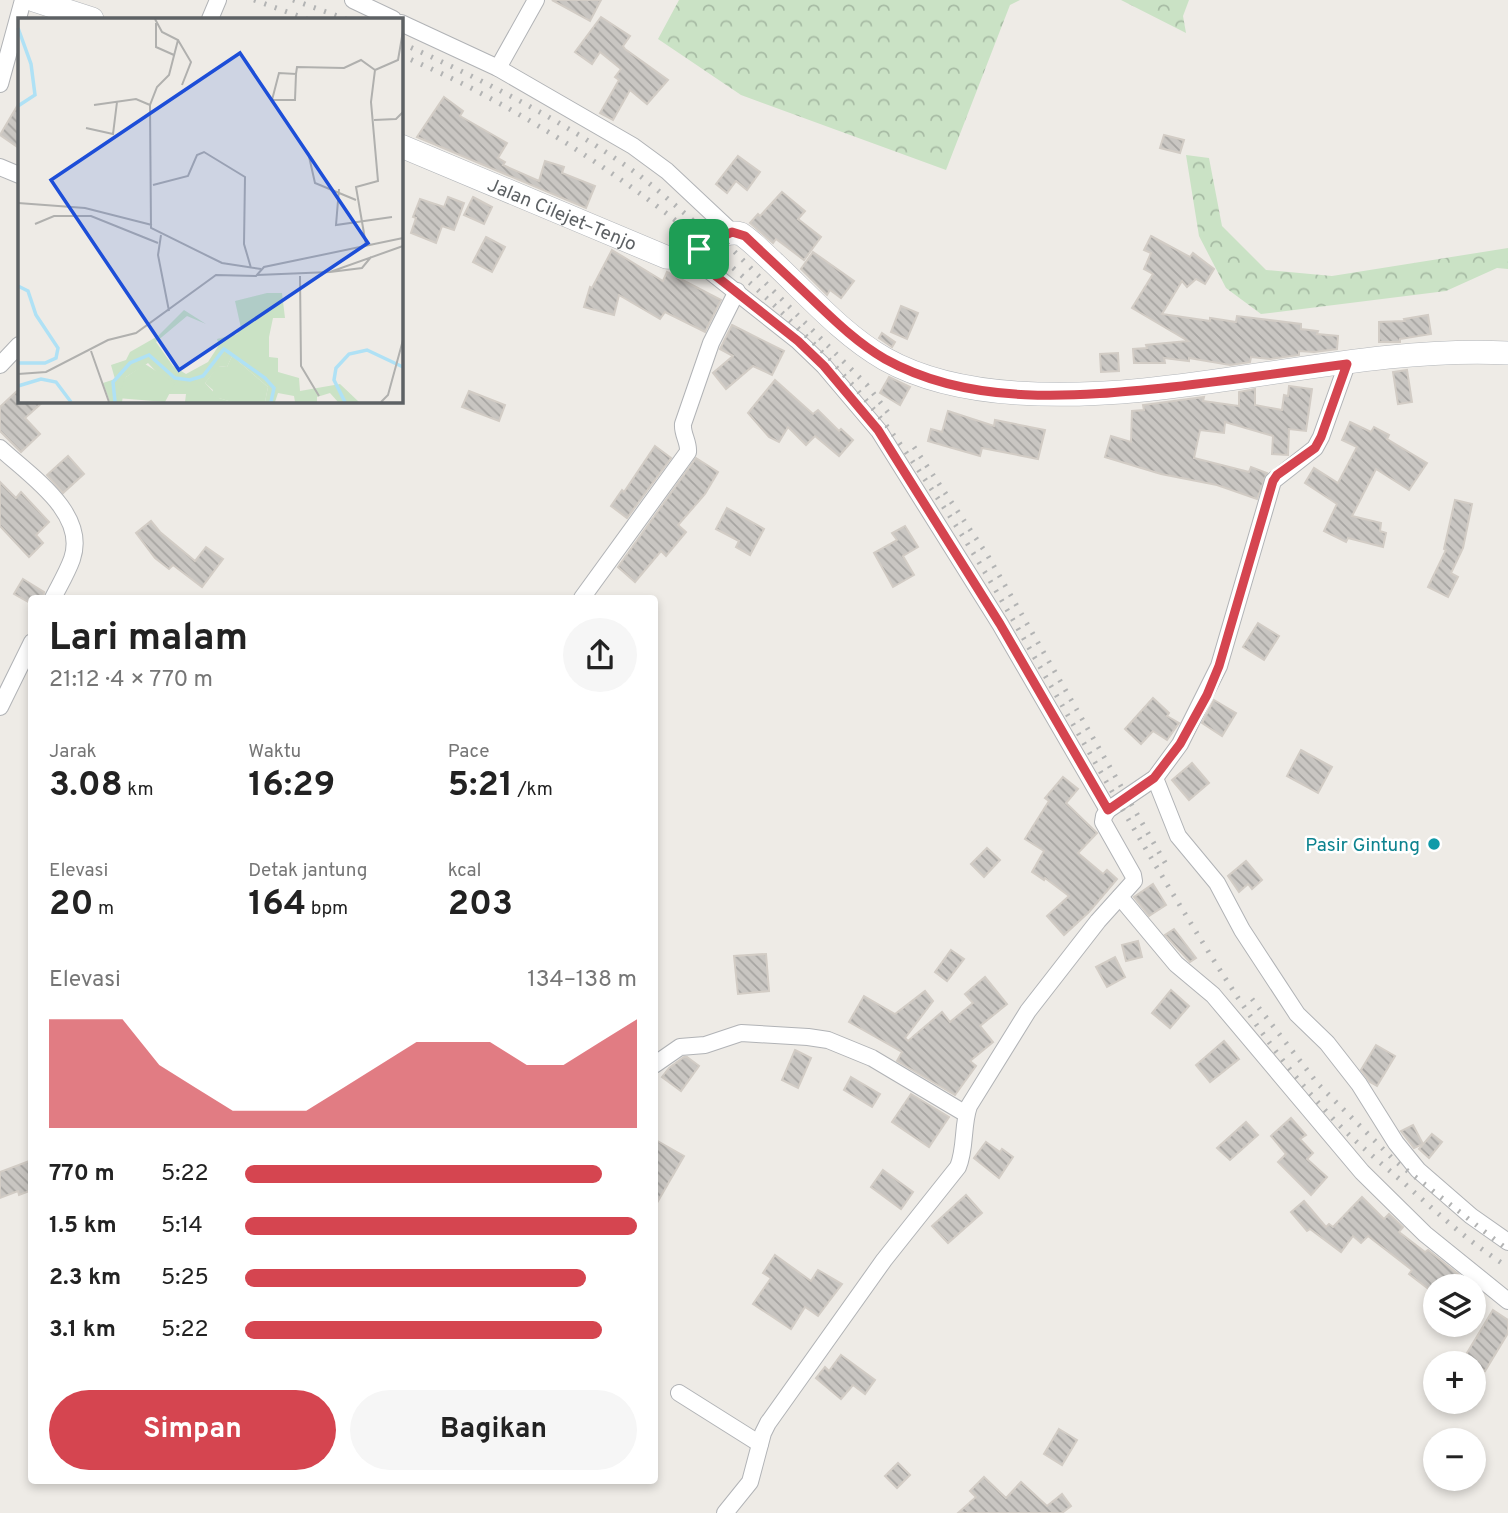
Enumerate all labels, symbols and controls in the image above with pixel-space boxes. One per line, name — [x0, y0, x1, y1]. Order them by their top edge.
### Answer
inset map — [18, 18, 402, 402]
street label: Jalan Cilejet–Tenjo — [483, 174, 640, 257]
pin — [669, 219, 729, 279]
icon: arrive — [680, 230, 718, 268]
text: Lari malam — [49, 615, 248, 664]
button: share — [563, 618, 637, 692]
text: 21:12 · 4 × 770 m — [49, 666, 213, 695]
text: Jarak — [49, 740, 97, 764]
text: Waktu — [248, 740, 301, 764]
text: Pace — [448, 740, 489, 764]
text: 3.08 — [49, 764, 123, 808]
text: 16:29 — [248, 764, 335, 808]
text: 5:21 — [448, 764, 513, 808]
text: km — [123, 778, 154, 802]
text: /km — [513, 778, 553, 802]
place label: Pasir Gintung — [1305, 834, 1420, 858]
marker: Pasir Gintung — [1426, 836, 1442, 852]
text: Elevasi — [49, 859, 108, 883]
text: Detak jantung — [248, 859, 367, 883]
text: kcal — [448, 859, 481, 883]
text: 20 — [49, 883, 93, 927]
text: 164 — [248, 883, 306, 927]
text: 203 — [448, 883, 513, 927]
text: m — [93, 897, 114, 921]
text: bpm — [306, 897, 348, 921]
text: Elevasi — [49, 966, 121, 995]
text: 134–138 m — [527, 966, 637, 995]
text: 770 m — [49, 1160, 115, 1189]
text: 5:22 — [161, 1160, 209, 1189]
text: 1.5 km — [49, 1212, 117, 1241]
text: 5:14 — [161, 1212, 203, 1241]
text: 2.3 km — [49, 1264, 121, 1293]
text: 5:25 — [161, 1264, 209, 1293]
map controls — [1423, 1274, 1486, 1491]
button: layers — [1423, 1274, 1486, 1337]
text: 3.1 km — [49, 1316, 116, 1345]
text: 5:22 — [161, 1316, 209, 1345]
button: + — [1423, 1351, 1486, 1414]
button: Simpan — [49, 1390, 336, 1470]
button: Bagikan — [350, 1390, 637, 1470]
button: − — [1423, 1428, 1486, 1491]

